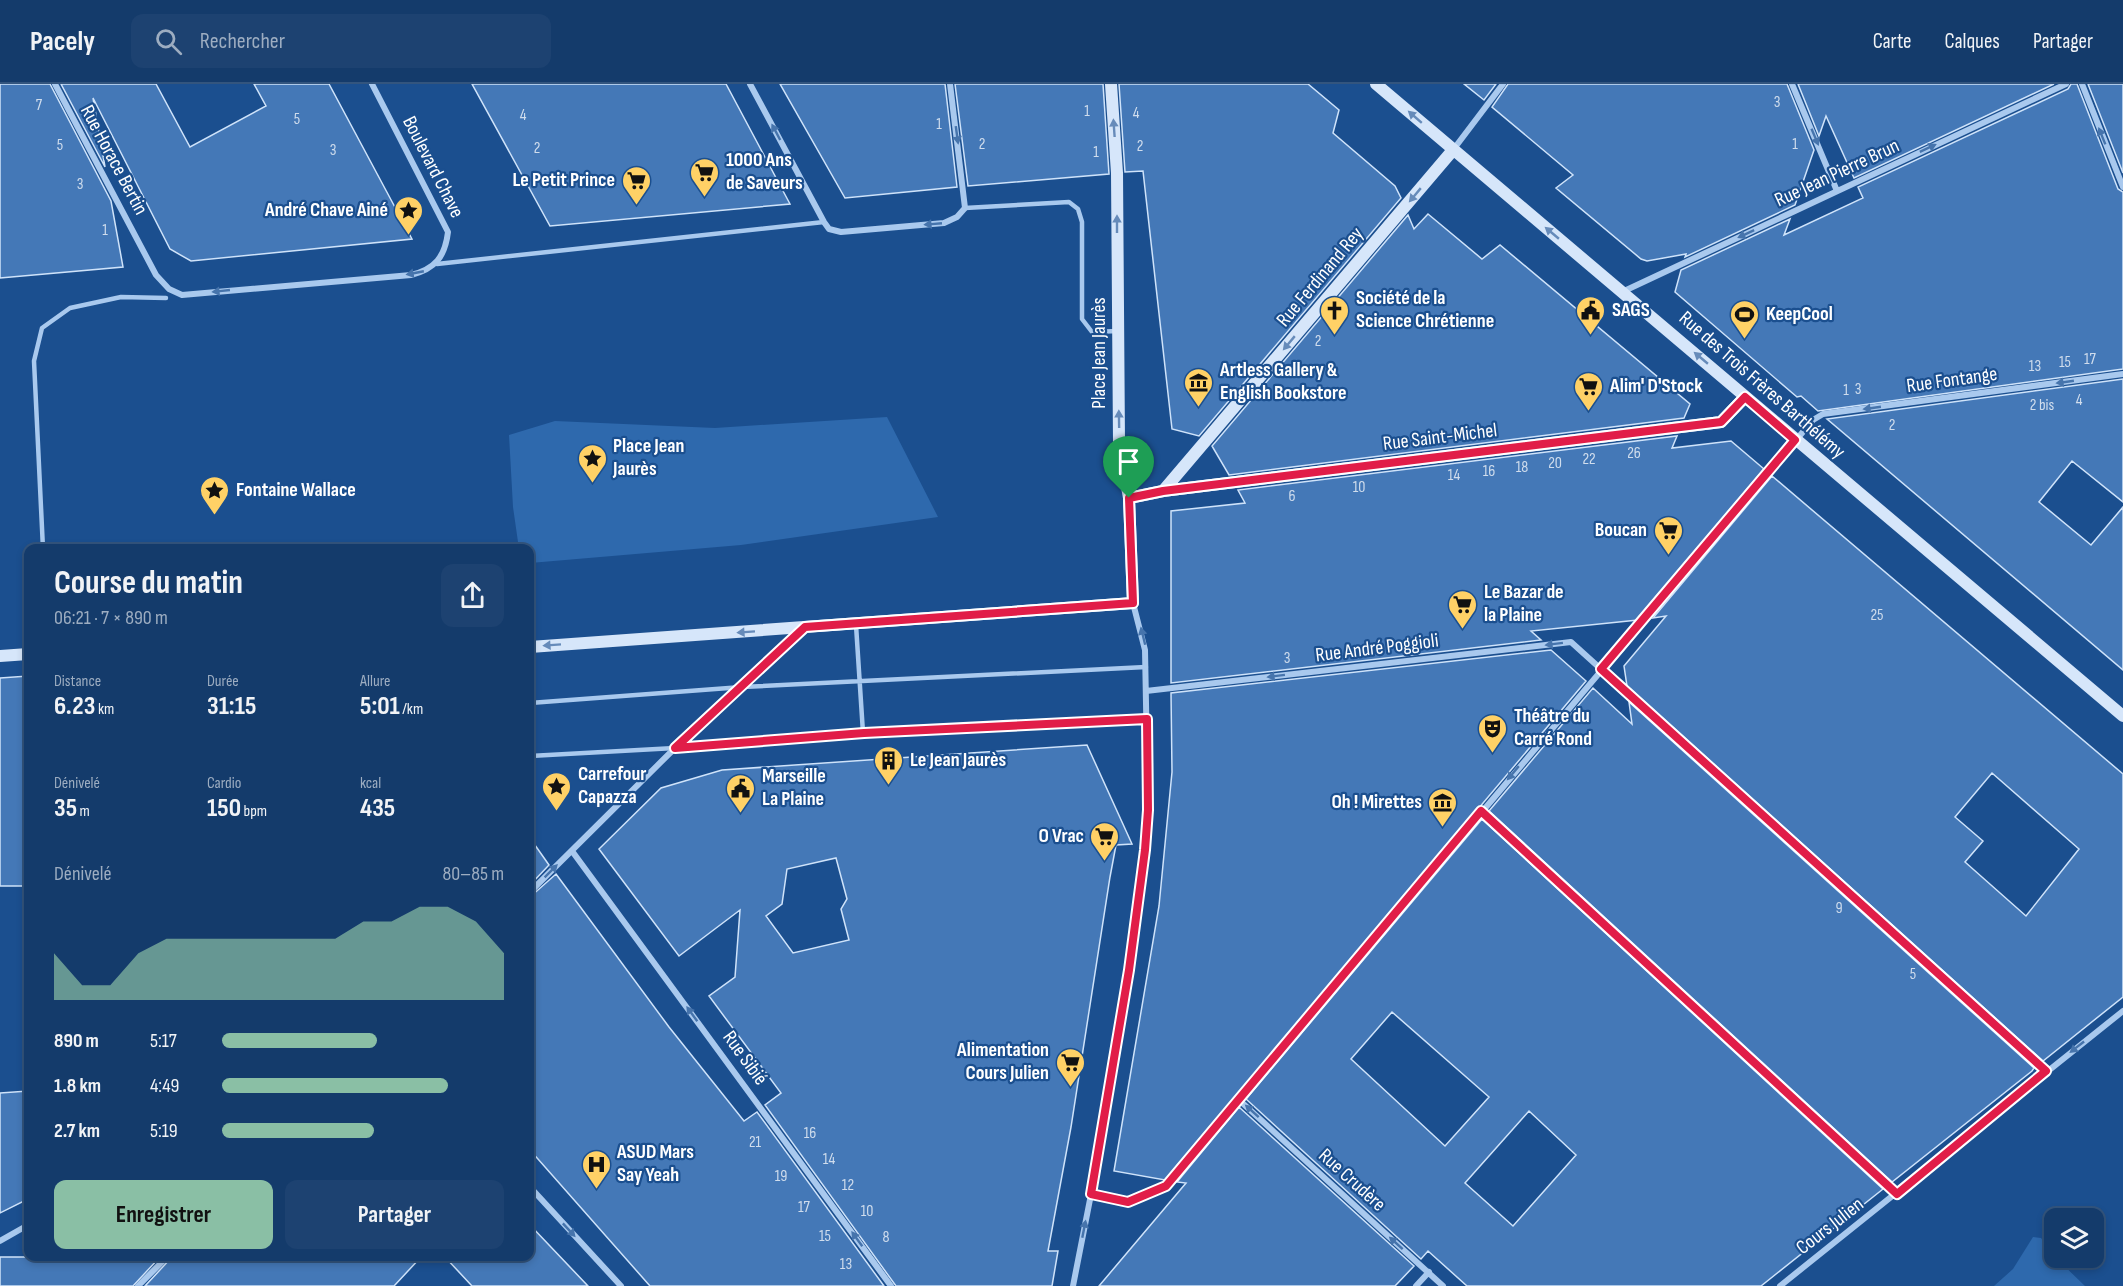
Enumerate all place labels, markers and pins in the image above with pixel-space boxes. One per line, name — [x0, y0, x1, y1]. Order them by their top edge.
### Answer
place label: 1000 Ans de Saveurs — [726, 148, 803, 195]
supermarket icon: 1000 Ans de Saveurs — [689, 156, 721, 198]
supermarket icon: Le Petit Prince — [620, 164, 652, 206]
place label: Le Petit Prince — [513, 168, 615, 192]
place icon: André Chave Ainé — [393, 194, 425, 236]
place label: André Chave Ainé — [264, 198, 388, 222]
place label: Société de la Science Chrétienne — [1356, 286, 1494, 333]
church icon: Société de la Science Chrétienne — [1319, 294, 1351, 336]
public building icon: SAGS — [1575, 294, 1607, 336]
place label: SAGS — [1612, 298, 1650, 322]
sports icon: KeepCool — [1729, 298, 1761, 340]
place label: KeepCool — [1766, 302, 1833, 326]
place label: Artless Gallery & English Bookstore — [1219, 358, 1347, 405]
museum icon: Artless Gallery & English Bookstore — [1183, 366, 1215, 408]
supermarket icon: Alim' D'Stock — [1573, 370, 1605, 412]
place label: Alim' D'Stock — [1609, 374, 1703, 398]
place label: Place Jean Jaurès — [612, 434, 684, 481]
pin — [1103, 436, 1154, 498]
place icon: Place Jean Jaurès — [576, 442, 608, 484]
place icon: Fontaine Wallace — [199, 474, 231, 516]
place label: Fontaine Wallace — [236, 478, 356, 502]
supermarket icon: Boucan — [1652, 514, 1684, 556]
place label: Boucan — [1595, 518, 1647, 542]
place label: Le Bazar de la Plaine — [1484, 580, 1564, 627]
supermarket icon: Le Bazar de la Plaine — [1447, 588, 1479, 630]
place label: Théâtre du Carré Rond — [1514, 704, 1592, 751]
theatre icon: Théâtre du Carré Rond — [1477, 712, 1509, 754]
building icon: Le Jean Jaurès — [873, 744, 905, 786]
place label: Le Jean Jaurès — [910, 748, 1007, 772]
place label: Carrefour Capazza — [578, 762, 647, 809]
place label: Marseille La Plaine — [762, 764, 826, 811]
place icon: Carrefour Capazza — [541, 770, 573, 812]
public building icon: Marseille La Plaine — [725, 772, 757, 814]
museum icon: Oh ! Mirettes — [1427, 786, 1459, 828]
place label: Oh ! Mirettes — [1331, 790, 1422, 814]
supermarket icon: O Vrac — [1089, 820, 1121, 862]
place label: O Vrac — [1039, 824, 1084, 848]
place label: Alimentation Cours Julien — [956, 1038, 1049, 1085]
supermarket icon: Alimentation Cours Julien — [1054, 1046, 1086, 1088]
place label: ASUD Mars Say Yeah — [616, 1140, 694, 1187]
hospital icon: ASUD Mars Say Yeah — [580, 1148, 612, 1190]

